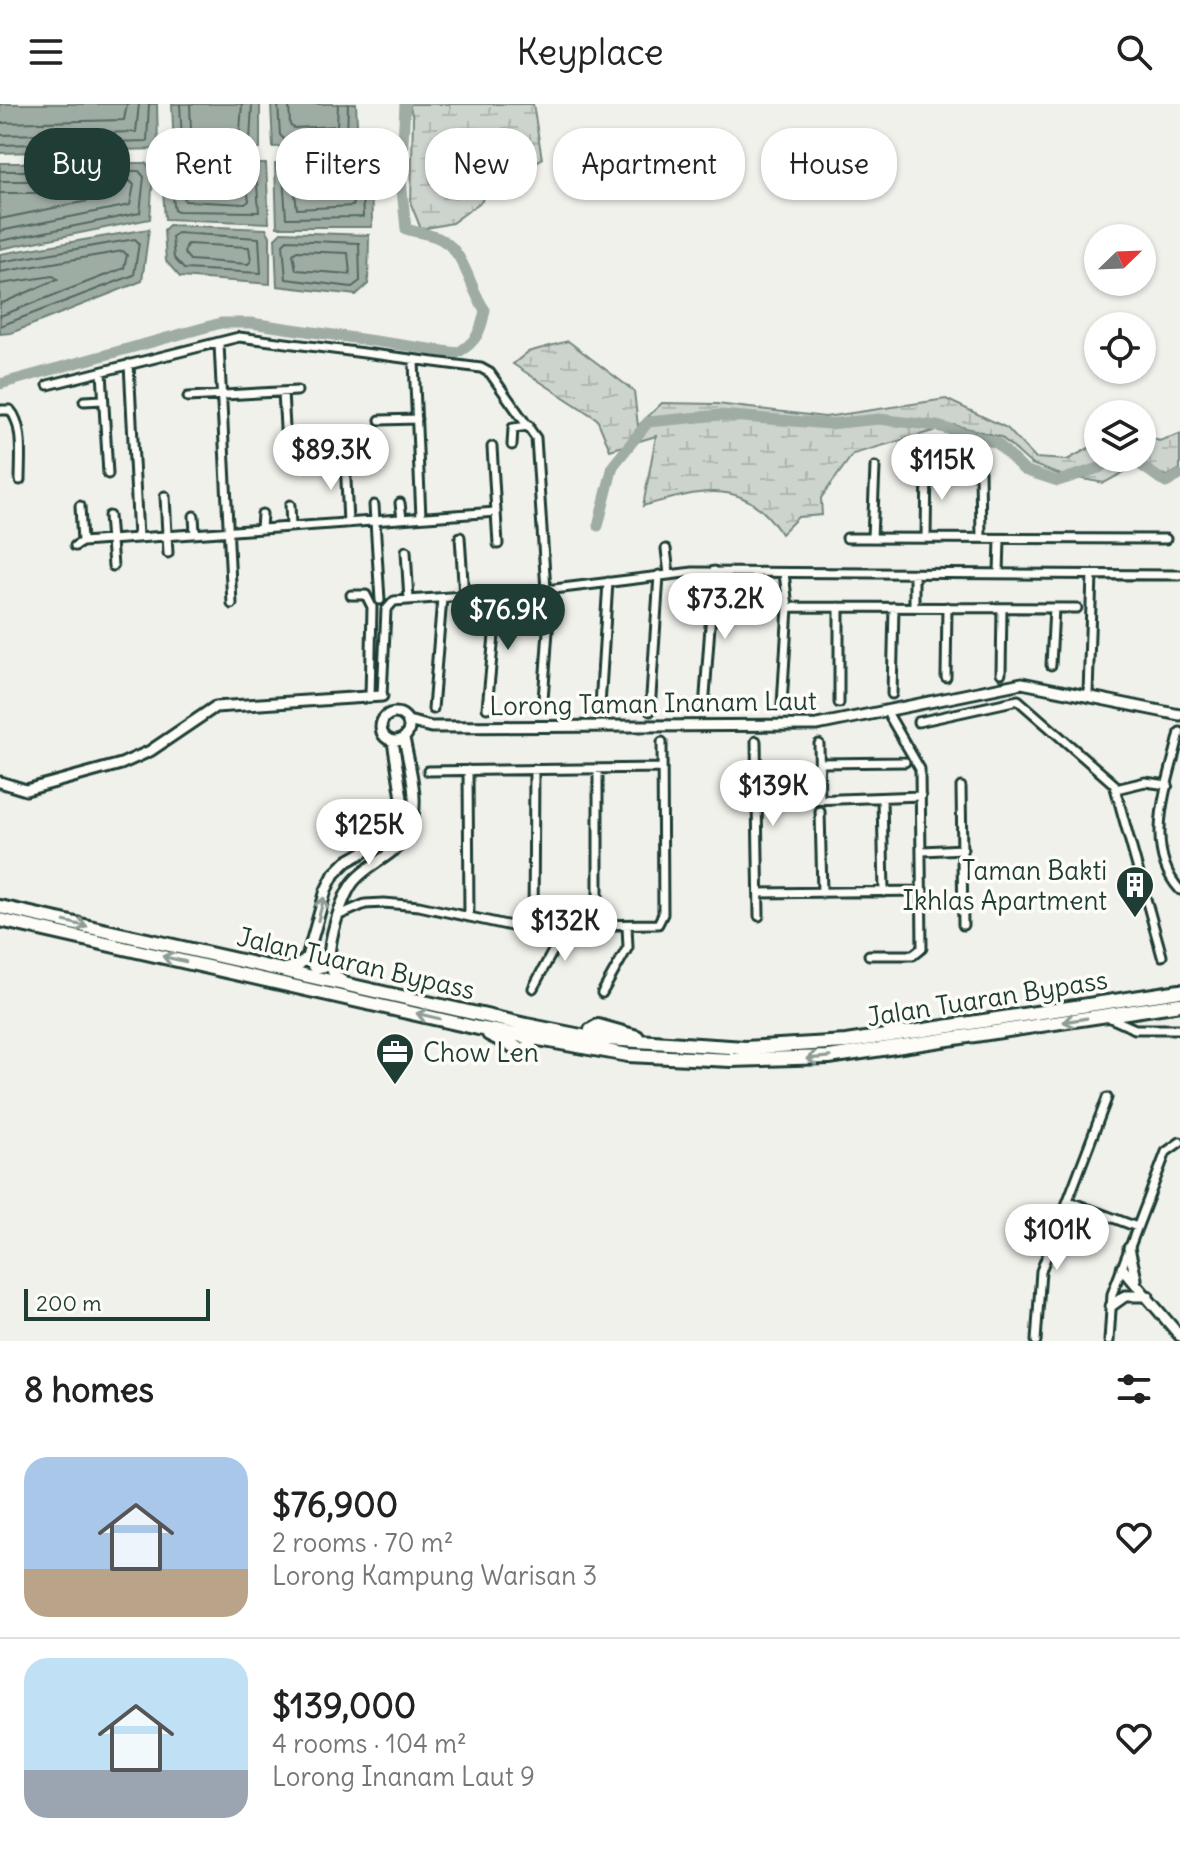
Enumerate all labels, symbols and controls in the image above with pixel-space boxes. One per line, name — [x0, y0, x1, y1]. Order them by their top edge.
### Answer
icon: menu — [24, 30, 68, 74]
text: Keyplace — [516, 30, 664, 75]
icon: search — [1112, 30, 1156, 74]
chip: Buy — [24, 128, 130, 200]
chip: Rent — [146, 128, 260, 200]
chip: Filters — [276, 128, 409, 200]
chip: New — [425, 128, 537, 200]
chip: Apartment — [553, 128, 745, 200]
chip: House — [761, 128, 897, 200]
north arrow — [1084, 224, 1156, 296]
map controls — [1084, 224, 1156, 472]
button: locate — [1084, 312, 1156, 384]
button: layers — [1084, 400, 1156, 472]
pin: $89.3K — [266, 424, 396, 492]
text: $89.3K — [291, 433, 371, 466]
pin: $115K — [886, 434, 998, 502]
text: $115K — [909, 443, 975, 476]
pin: $73.2K — [660, 573, 790, 641]
text: $73.2K — [686, 582, 764, 615]
pin: $76.9K — [443, 584, 573, 652]
text: $76.9K — [469, 593, 547, 626]
street label: Lorong Taman Inanam Laut — [489, 684, 817, 722]
pin: $139K — [717, 760, 829, 828]
text: $139K — [738, 769, 808, 802]
pin: $125K — [313, 799, 425, 867]
text: $125K — [334, 808, 404, 841]
place label: Taman Bakti Ikhlas Apartment — [903, 854, 1107, 917]
building icon: Taman Bakti Ikhlas Apartment — [1114, 864, 1156, 919]
pin: $132K — [509, 895, 621, 963]
one-way arrow — [315, 897, 330, 923]
text: $132K — [530, 904, 600, 937]
one-way arrow — [63, 917, 88, 932]
street label: Jalan Tuaran Bypass — [234, 920, 478, 1006]
one-way arrow — [162, 951, 188, 966]
street label: Jalan Tuaran Bypass — [864, 963, 1110, 1033]
one-way arrow — [416, 1008, 441, 1023]
one-way arrow — [1063, 1013, 1088, 1028]
office icon: Chow Len — [374, 1031, 416, 1086]
place label: Chow Len — [423, 1036, 539, 1069]
one-way arrow — [805, 1051, 832, 1066]
pin: $101K — [1001, 1204, 1113, 1272]
text: $101K — [1023, 1213, 1091, 1246]
scale bar — [24, 1285, 210, 1321]
text: 200 m — [36, 1289, 102, 1317]
icon: filters — [1112, 1367, 1156, 1411]
text: 8 homes — [24, 1368, 154, 1411]
text: $76,900 — [272, 1483, 398, 1526]
icon: home — [88, 1489, 184, 1585]
icon: heart — [1112, 1515, 1156, 1559]
text: 2 rooms · 70 m² — [272, 1526, 453, 1559]
text: Lorong Kampung Warisan 3 — [272, 1559, 597, 1592]
text: $139,000 — [272, 1684, 416, 1727]
icon: home — [88, 1690, 184, 1786]
icon: heart — [1112, 1716, 1156, 1760]
text: 4 rooms · 104 m² — [272, 1727, 467, 1760]
text: Lorong Inanam Laut 9 — [272, 1760, 535, 1793]

